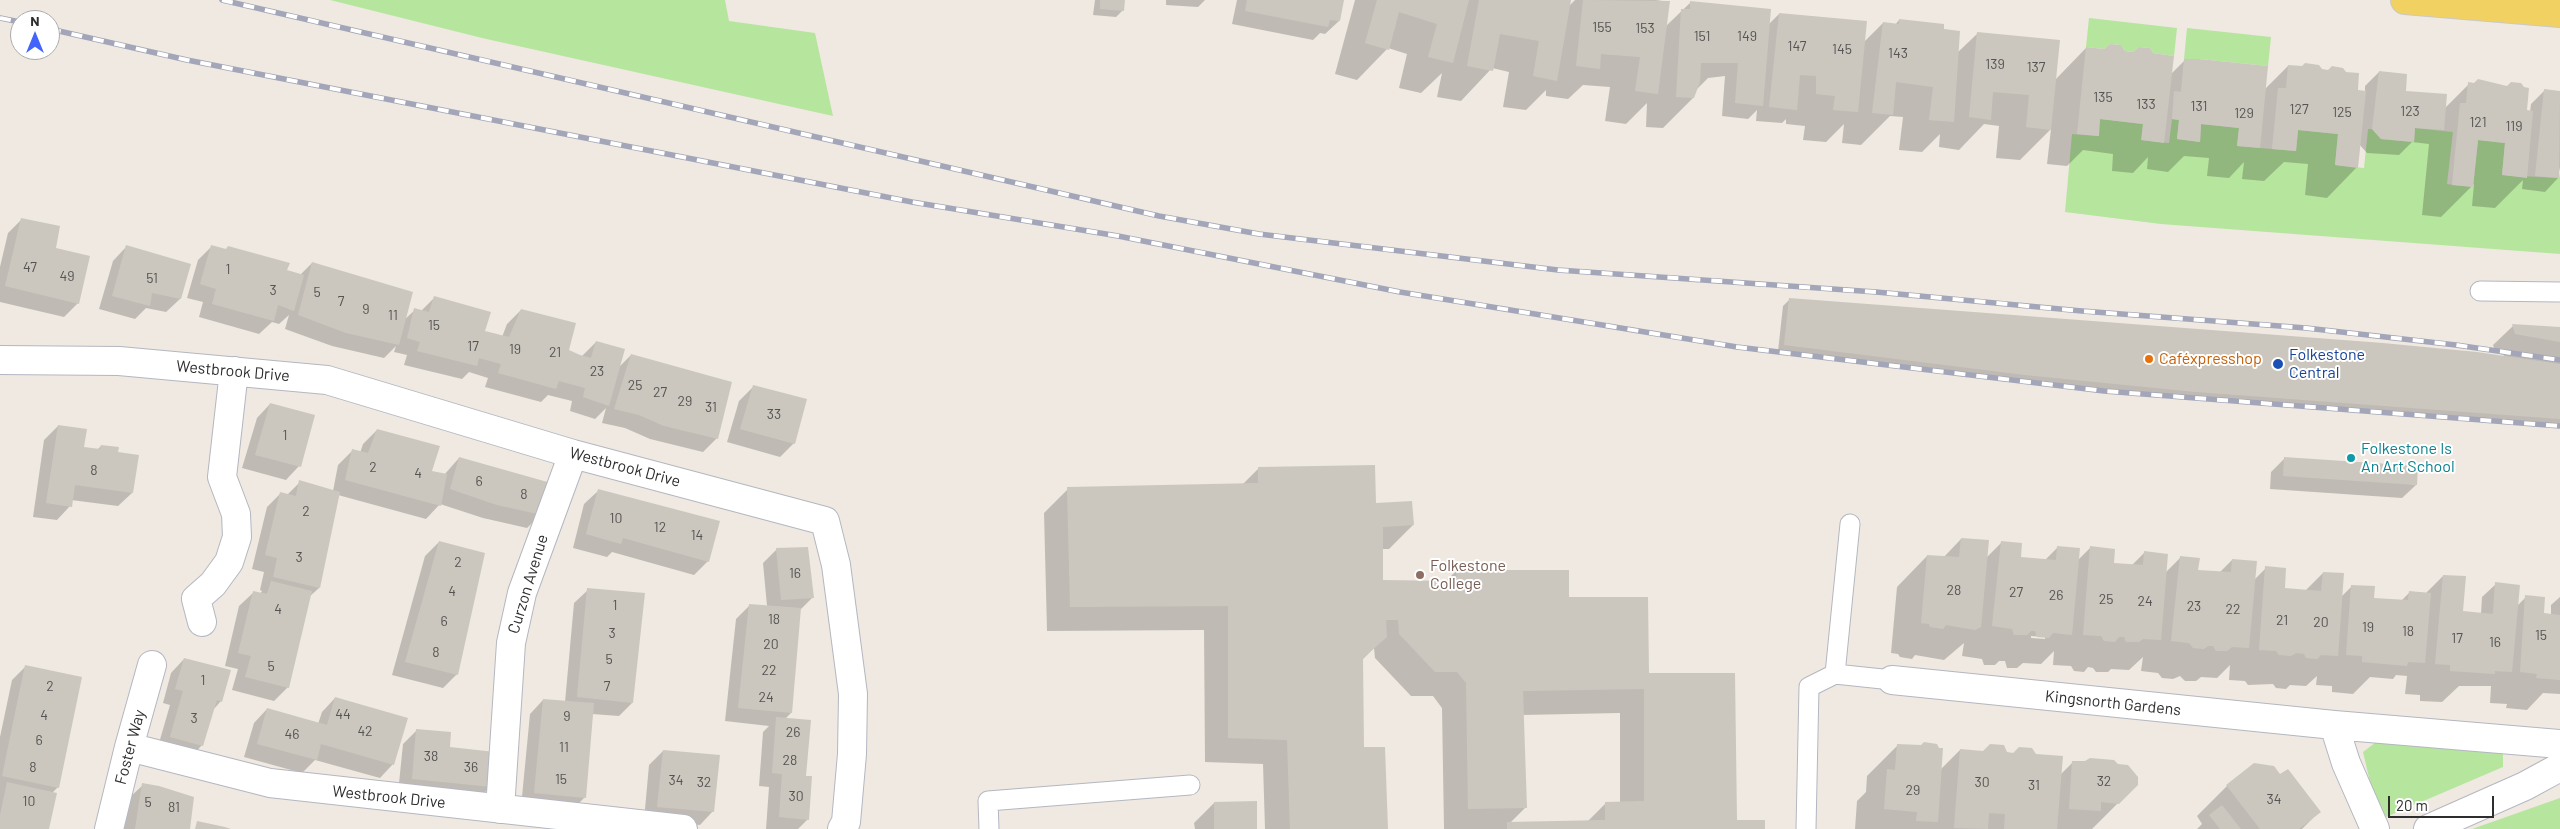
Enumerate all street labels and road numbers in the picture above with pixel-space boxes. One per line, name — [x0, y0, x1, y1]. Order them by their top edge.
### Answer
street label: Westbrook Drive — [175, 356, 291, 386]
street label: Westbrook Drive — [567, 443, 683, 491]
street label: Curzon Avenue — [504, 532, 552, 636]
street label: Kingsnorth Gardens — [2044, 686, 2182, 720]
street label: Foster Way — [111, 707, 149, 787]
street label: Westbrook Drive — [331, 781, 447, 813]

